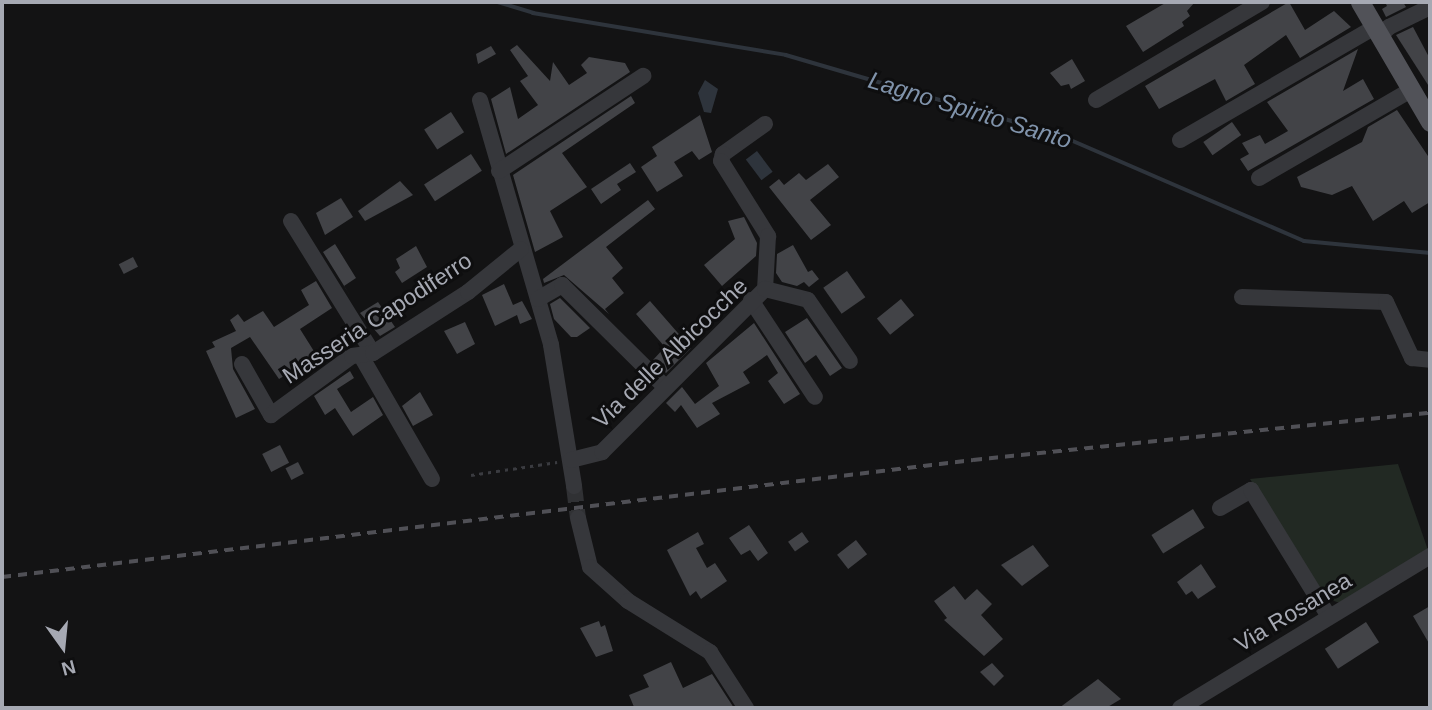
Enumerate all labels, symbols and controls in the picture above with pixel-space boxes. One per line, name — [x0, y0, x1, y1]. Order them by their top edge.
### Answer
water label: Lagno Spirito Santo — [865, 65, 1075, 155]
street label: Masseria Capodiferro — [277, 247, 477, 389]
street label: Via delle Albicocche — [587, 272, 753, 434]
street label: Via Rosanea — [1230, 566, 1356, 658]
north arrow — [28, 612, 98, 682]
text: N — [59, 656, 78, 680]

